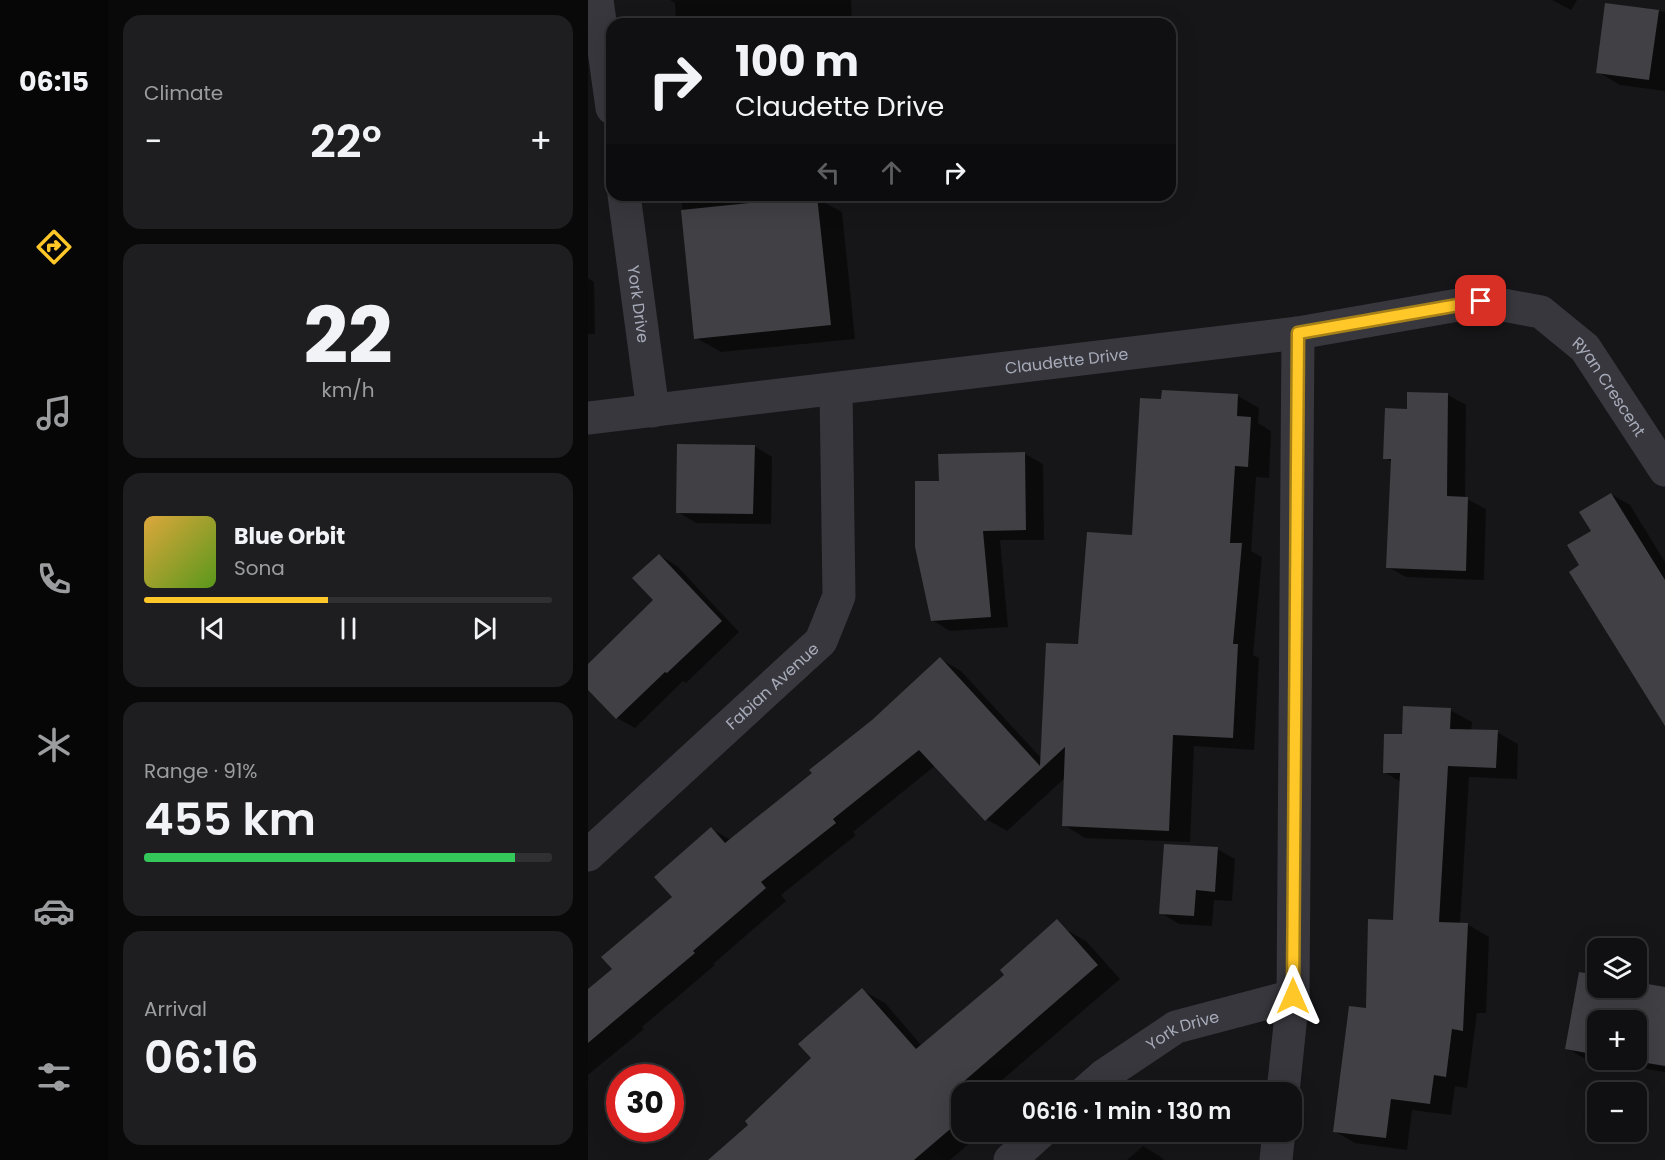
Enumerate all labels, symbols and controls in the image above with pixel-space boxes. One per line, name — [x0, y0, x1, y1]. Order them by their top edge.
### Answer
text: 100 m — [735, 32, 859, 91]
icon: right — [636, 42, 714, 120]
text: 06:15 — [19, 63, 89, 100]
text: Climate — [144, 79, 223, 107]
text: Claudette Drive — [735, 88, 944, 125]
text: 22° — [310, 110, 382, 173]
text: − — [144, 118, 162, 165]
text: + — [529, 118, 552, 165]
icon: left — [812, 156, 845, 189]
icon: ahead — [875, 156, 908, 189]
icon: right — [938, 156, 971, 189]
icon: directions — [33, 226, 75, 268]
street label: York Drive — [622, 264, 655, 344]
pin — [1455, 275, 1506, 326]
text: 22 — [303, 281, 393, 390]
icon: arrive — [1464, 284, 1497, 317]
street label: Ryan Crescent — [1568, 331, 1651, 441]
street label: Claudette Drive — [1004, 342, 1130, 379]
text: km/h — [321, 376, 375, 404]
icon: music — [33, 392, 75, 434]
text: Blue Orbit — [234, 521, 345, 552]
text: Sona — [234, 554, 285, 582]
icon: phone — [33, 558, 75, 600]
icon: previous — [196, 612, 229, 645]
icon: pause — [332, 612, 365, 645]
icon: next — [468, 612, 501, 645]
street label: Fabian Avenue — [720, 637, 824, 735]
icon: climate — [33, 724, 75, 766]
text: Range · 91% — [144, 757, 258, 785]
text: 455 km — [144, 788, 316, 851]
icon: car — [33, 890, 75, 932]
map controls — [1587, 938, 1647, 1142]
button: layers — [1587, 938, 1647, 998]
position arrow — [1261, 964, 1325, 1028]
text: Arrival — [144, 995, 207, 1023]
street label: York Drive — [1141, 1005, 1222, 1056]
button: + — [1587, 1010, 1647, 1070]
text: 06:16 — [144, 1026, 259, 1089]
icon: filters — [33, 1056, 75, 1098]
speed limit sign: 30 — [606, 1064, 684, 1142]
button: − — [1587, 1082, 1647, 1142]
text: 06:16 · 1 min · 130 m — [1022, 1096, 1231, 1127]

